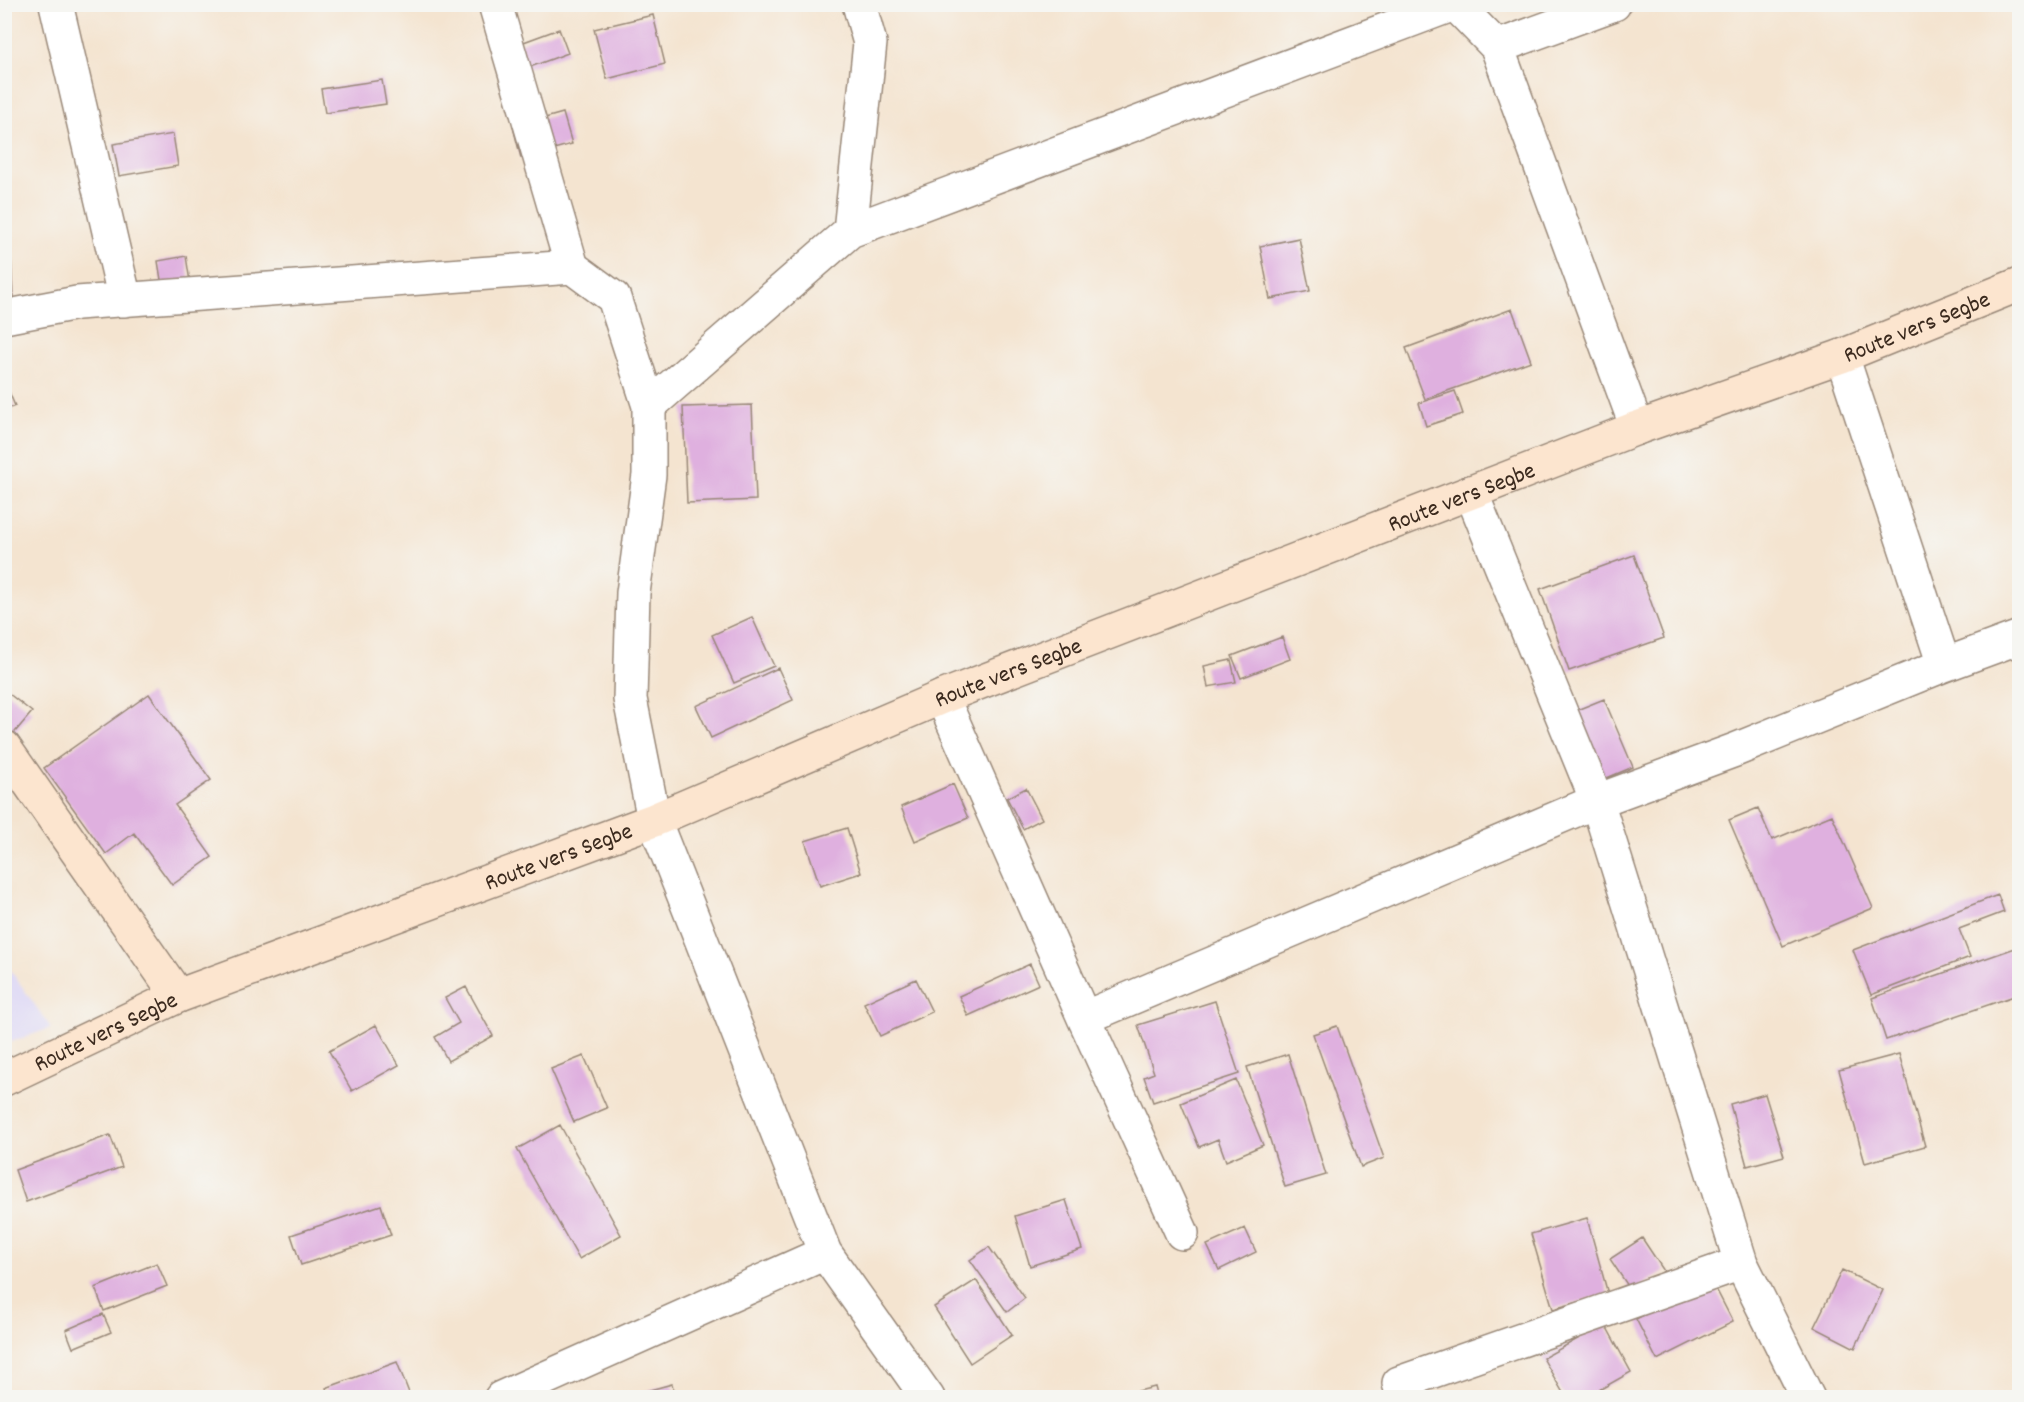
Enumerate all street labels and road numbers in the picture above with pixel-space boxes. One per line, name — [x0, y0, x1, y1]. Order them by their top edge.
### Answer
street label: Route vers Segbe — [1839, 284, 1996, 374]
street label: Route vers Segbe — [1384, 455, 1541, 543]
street label: Route vers Segbe — [930, 630, 1087, 718]
street label: Route vers Segbe — [480, 815, 638, 901]
street label: Route vers Segbe — [29, 985, 184, 1082]

